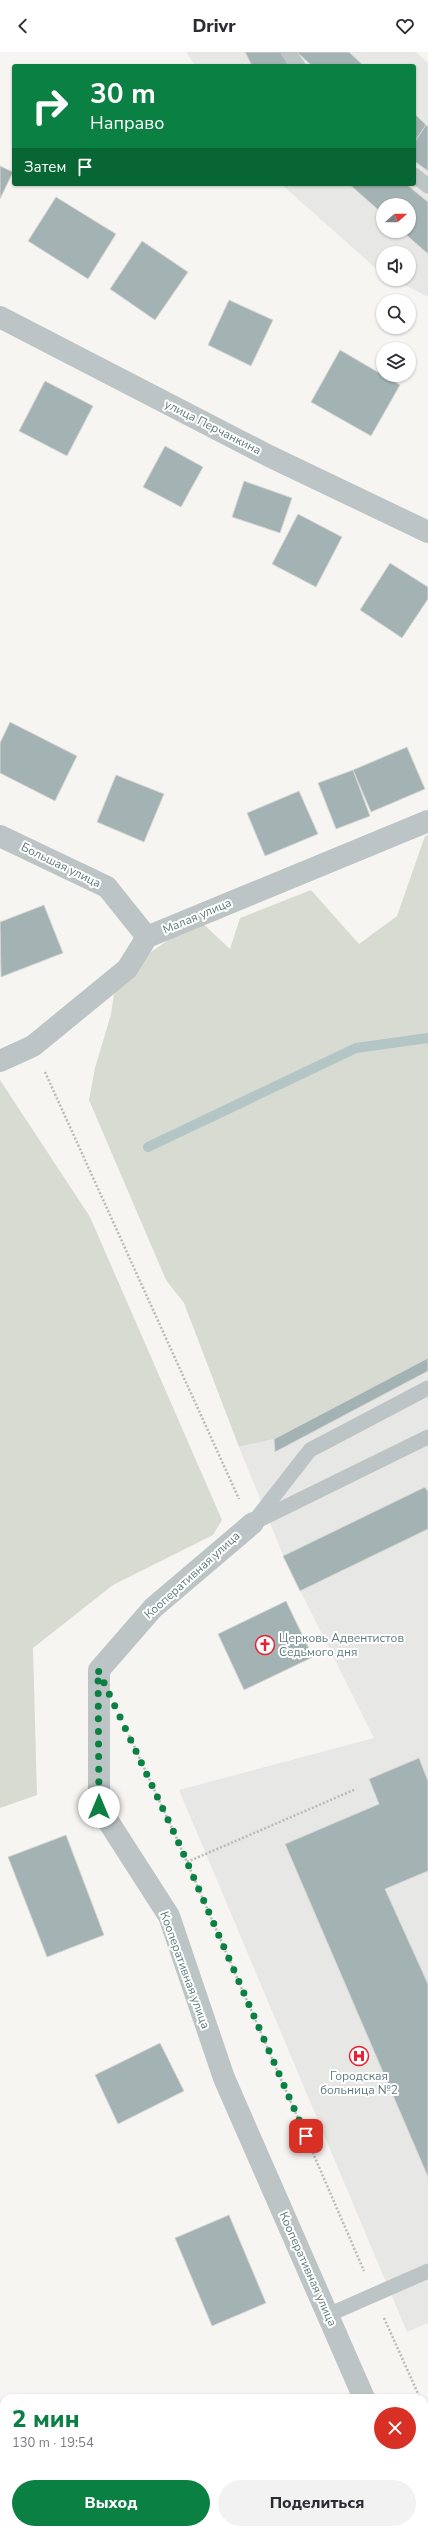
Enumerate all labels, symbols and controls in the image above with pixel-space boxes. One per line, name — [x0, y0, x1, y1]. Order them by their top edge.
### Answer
text: Drivr — [192, 14, 236, 38]
icon: back — [12, 15, 34, 37]
icon: heart — [394, 15, 416, 37]
text: 30 m — [90, 75, 156, 113]
icon: right — [24, 80, 76, 132]
text: Направо — [90, 111, 164, 135]
icon: arrive — [74, 156, 96, 178]
text: Затем — [24, 157, 66, 177]
north arrow — [376, 198, 416, 238]
map controls — [376, 198, 416, 382]
button: sound — [376, 246, 416, 286]
button: search — [376, 294, 416, 334]
button: layers — [376, 342, 416, 382]
street label: улица Перчанкина — [162, 396, 264, 458]
street label: Большая улица — [18, 839, 104, 891]
street label: Малая улица — [160, 894, 234, 938]
street label: Кооперативная улица — [141, 1528, 243, 1622]
place label: Церковь Адвентистов Седьмого дня — [279, 1630, 404, 1660]
church icon: Церковь Адвентистов Седьмого дня — [254, 1634, 276, 1656]
position arrow — [78, 1786, 120, 1828]
street label: Кооперативная улица — [156, 1909, 214, 2031]
hospital icon: Городская больница №2 — [348, 2045, 370, 2067]
place label: Городская больница №2 — [320, 2068, 398, 2098]
pin — [289, 2119, 323, 2153]
icon: arrive — [295, 2125, 317, 2147]
street label: Кооперативная улица — [276, 2209, 340, 2329]
text: 2 мин — [12, 2403, 80, 2435]
button: close — [374, 2407, 416, 2449]
text: 130 m · 19:54 — [12, 2434, 94, 2452]
button: Выход — [12, 2480, 210, 2526]
button: Поделиться — [218, 2480, 416, 2526]

